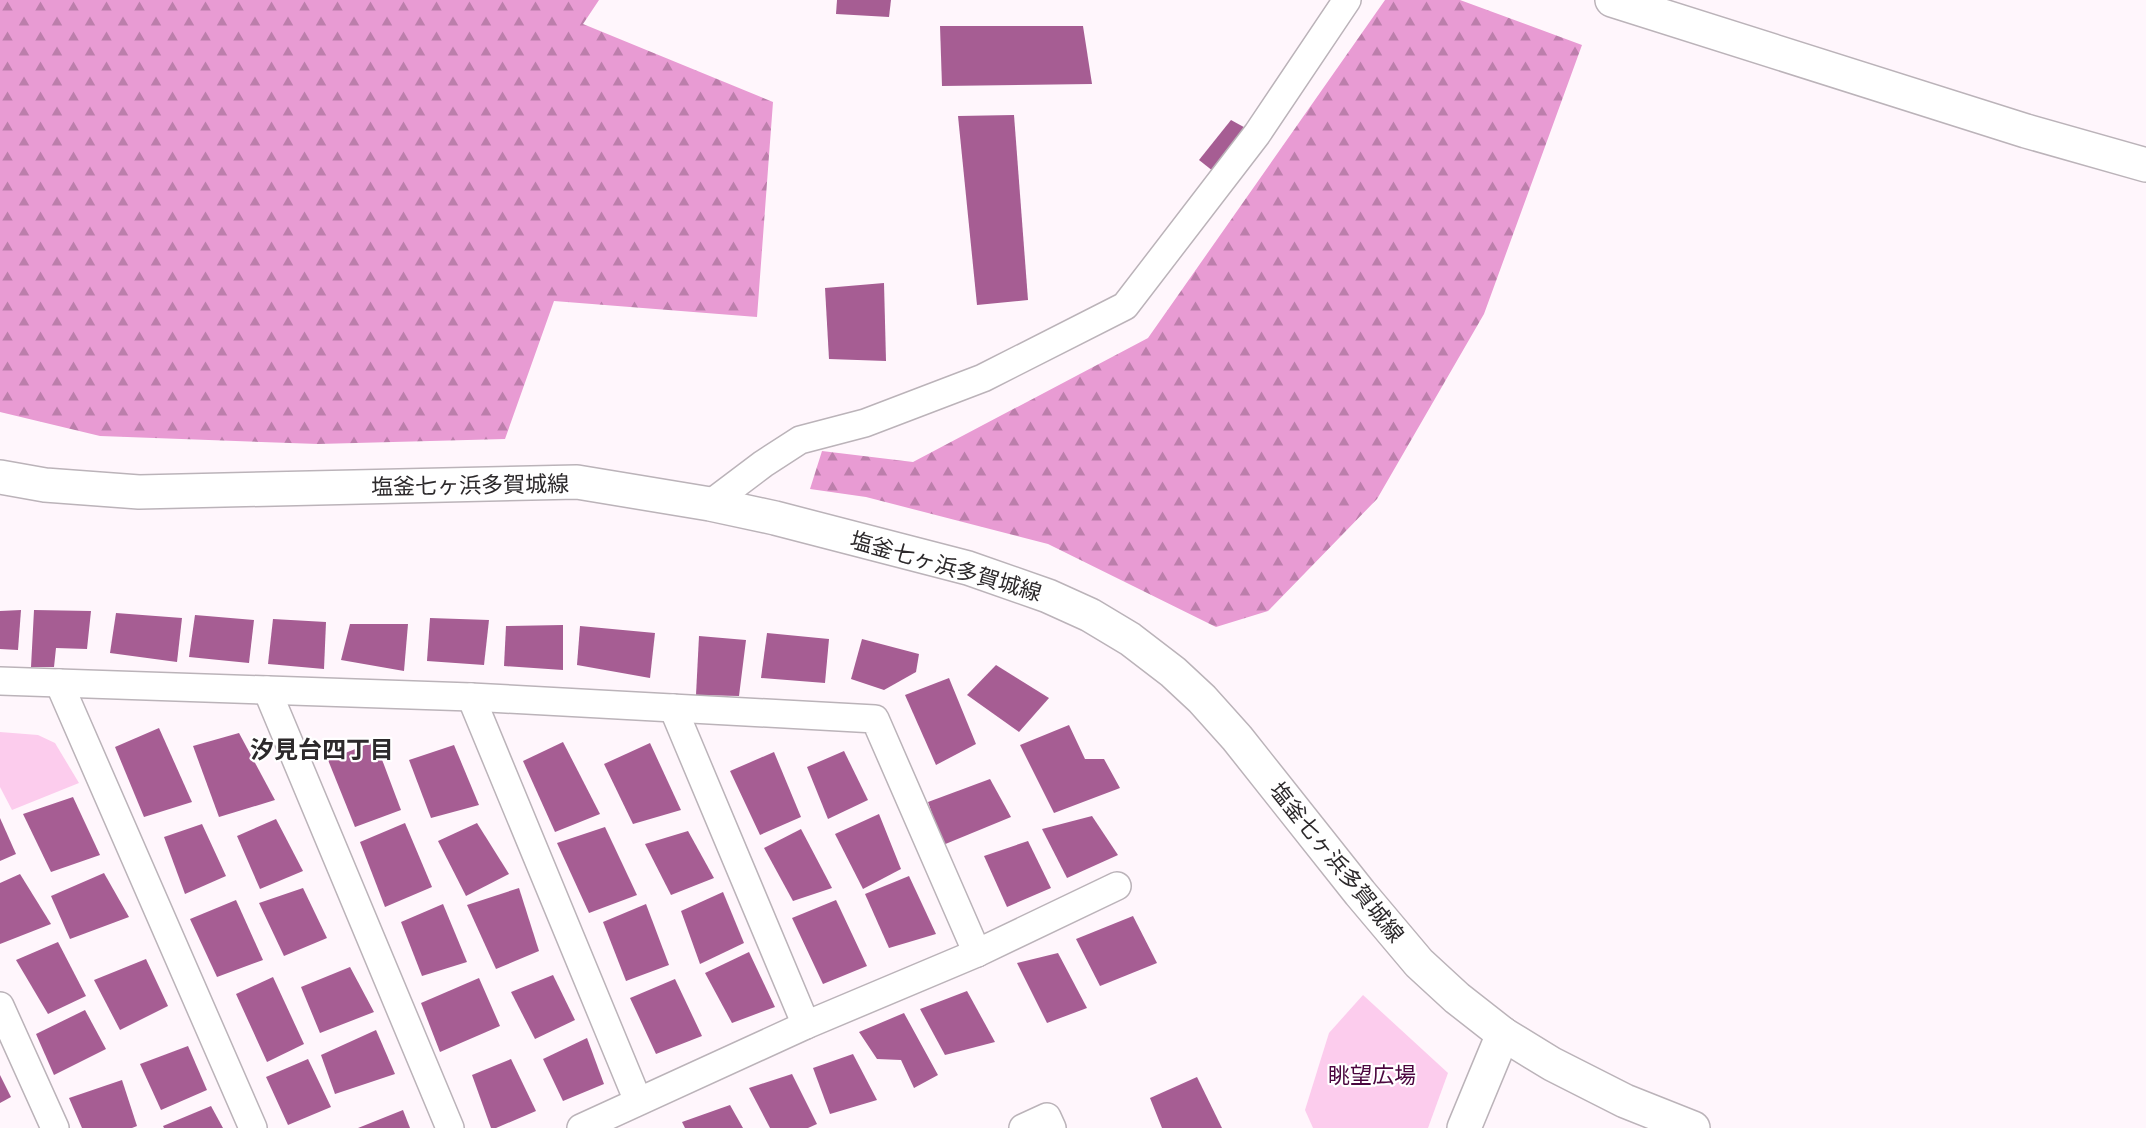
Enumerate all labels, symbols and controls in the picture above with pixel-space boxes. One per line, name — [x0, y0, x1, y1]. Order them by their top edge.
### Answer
street label: 塩釜七ヶ浜多賀城線 — [371, 470, 569, 501]
street label: 塩釜七ヶ浜多賀城線 — [847, 526, 1045, 607]
district label: 汐見台四丁目 — [250, 735, 394, 764]
street label: 塩釜七ヶ浜多賀城線 — [1264, 777, 1409, 948]
park label: 眺望広場 — [1328, 1062, 1416, 1089]

